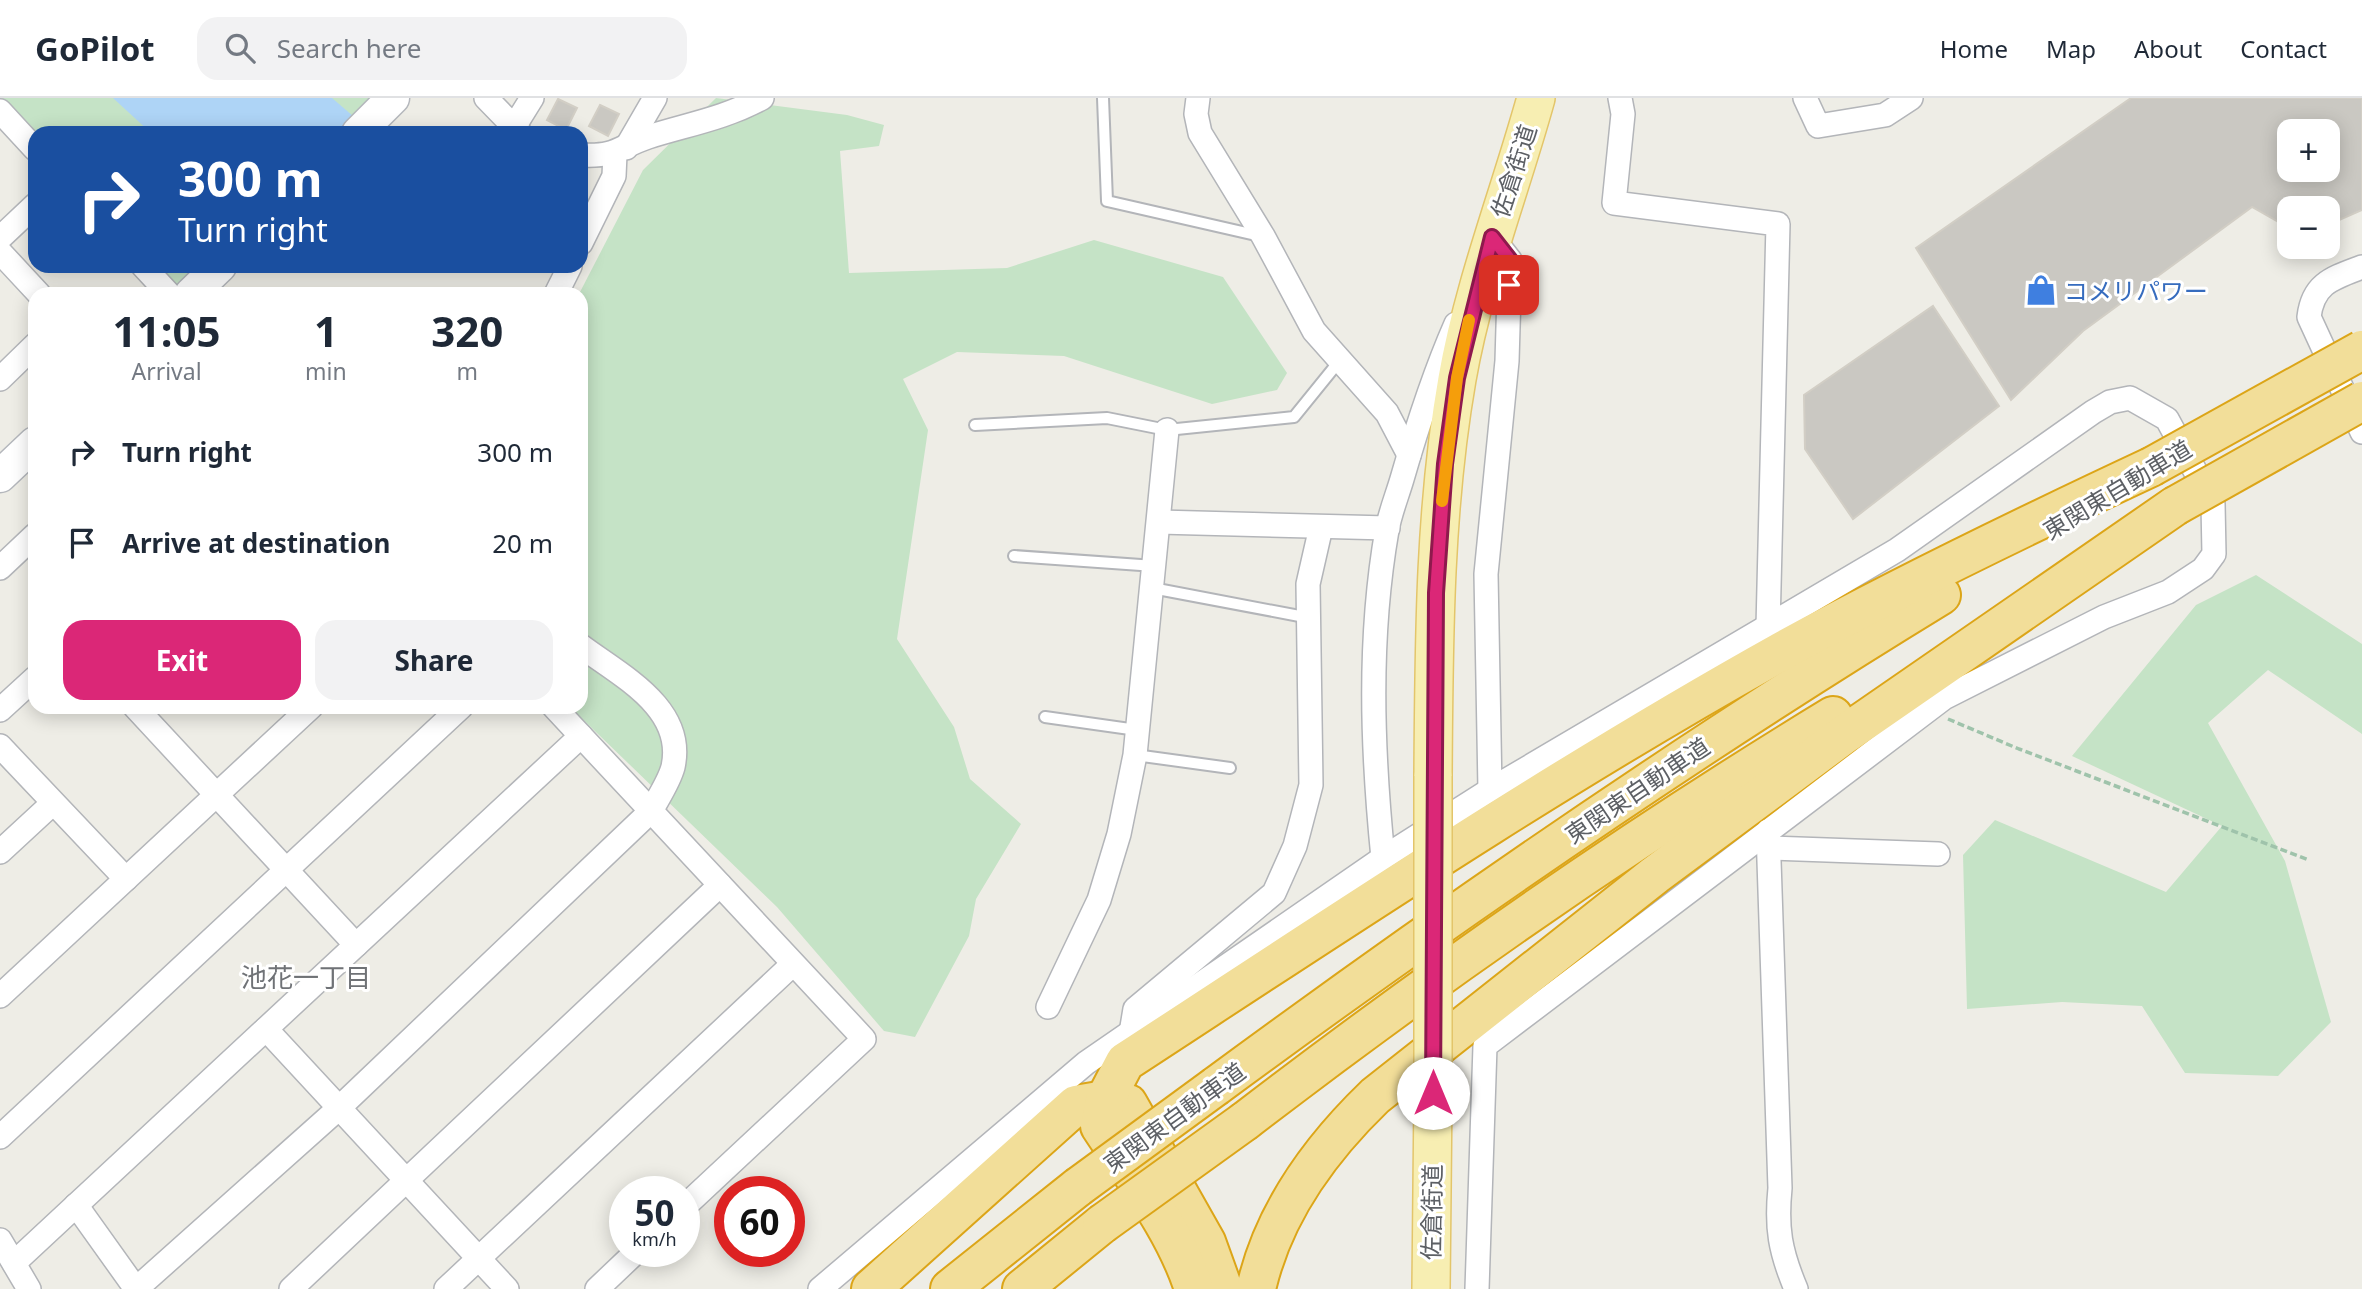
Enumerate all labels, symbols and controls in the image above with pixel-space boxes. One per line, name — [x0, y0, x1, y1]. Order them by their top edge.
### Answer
search box — [197, 17, 687, 80]
text: GoPilot — [35, 26, 155, 71]
icon: search — [221, 29, 259, 67]
text: Search here — [277, 30, 421, 66]
text: Home — [1940, 32, 2008, 65]
text: Map — [2046, 32, 2096, 65]
text: About — [2134, 32, 2202, 65]
text: Contact — [2240, 32, 2327, 65]
map controls — [2277, 119, 2340, 259]
button: + — [2277, 119, 2340, 182]
street label: 佐倉街道 — [1482, 120, 1544, 222]
text: 300 m — [178, 145, 323, 211]
icon: right — [63, 154, 154, 245]
button: − — [2277, 196, 2340, 259]
text: Turn right — [178, 208, 328, 251]
pin — [1479, 255, 1539, 315]
icon: arrive — [1490, 266, 1528, 304]
shop icon: コメリパワー — [2024, 273, 2058, 307]
place label: コメリパワー — [2064, 274, 2208, 307]
text: 11:05 — [113, 302, 220, 359]
text: 1 — [314, 302, 338, 359]
text: 320 — [431, 302, 503, 359]
text: Arrival — [131, 355, 202, 387]
text: min — [305, 355, 347, 387]
text: m — [457, 355, 478, 387]
street label: 東関東自動車道 — [2036, 432, 2198, 546]
icon: right — [63, 433, 101, 471]
text: Turn right — [122, 434, 252, 470]
text: 300 m — [477, 434, 553, 470]
icon: arrive — [63, 524, 101, 562]
text: Arrive at destination — [122, 525, 391, 561]
text: 20 m — [492, 525, 553, 561]
button: Exit — [63, 620, 301, 700]
button: Share — [315, 620, 553, 700]
street label: 東関東自動車道 — [1558, 729, 1716, 851]
district label: 池花一丁目 — [241, 959, 371, 995]
street label: 東関東自動車道 — [1096, 1054, 1252, 1180]
position arrow — [1396, 1056, 1470, 1130]
street label: 佐倉街道 — [1414, 1164, 1448, 1260]
speed limit sign: 60 — [714, 1176, 805, 1267]
text: 50 — [634, 1189, 675, 1236]
text: km/h — [632, 1227, 677, 1251]

